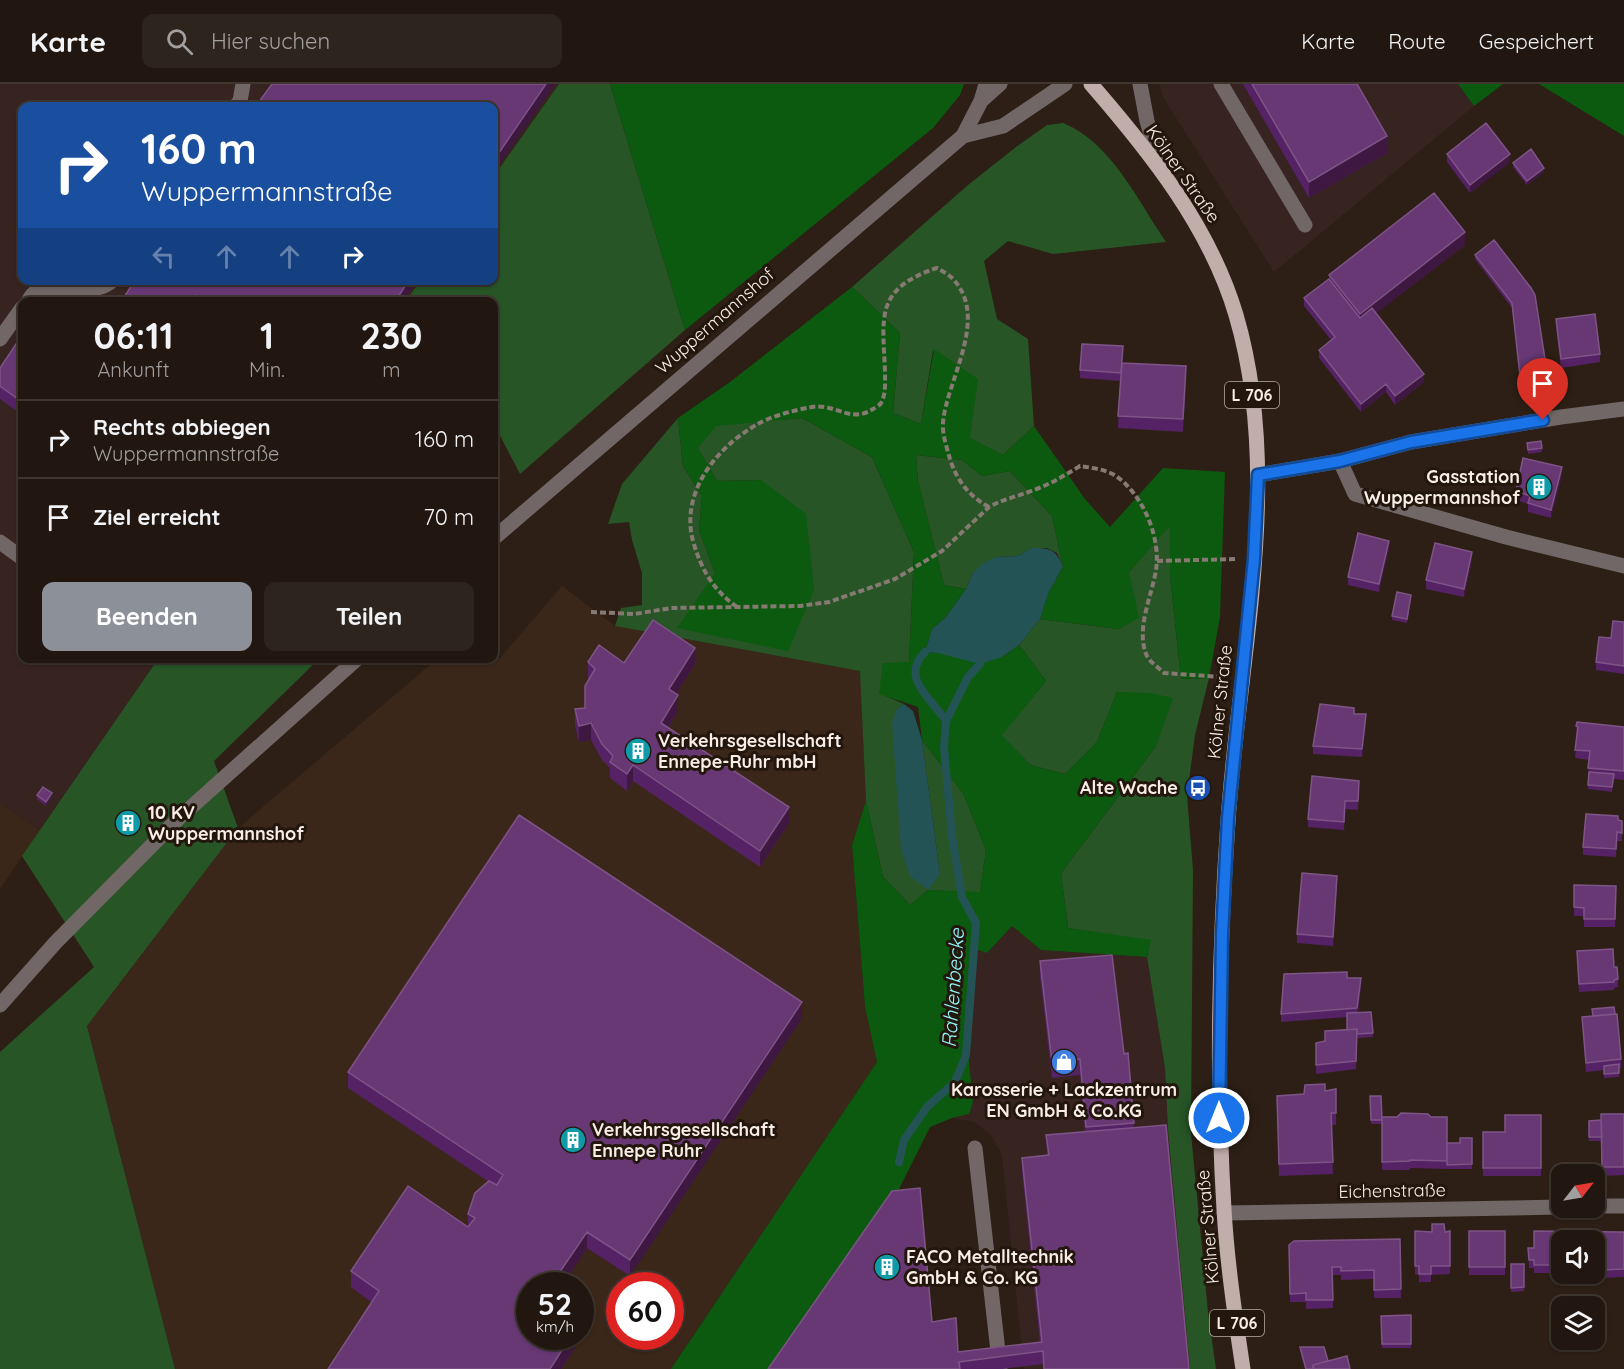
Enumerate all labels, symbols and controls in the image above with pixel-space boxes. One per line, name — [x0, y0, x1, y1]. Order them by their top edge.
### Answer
search box — [142, 14, 562, 68]
text: Karte — [30, 24, 106, 59]
icon: search — [163, 25, 196, 58]
text: Hier suchen — [211, 27, 330, 55]
text: Karte — [1301, 28, 1355, 54]
text: Route — [1388, 28, 1446, 54]
text: Gespeichert — [1479, 28, 1594, 54]
street label: Kölner Straße — [1141, 120, 1226, 227]
text: 160 m — [141, 122, 257, 175]
icon: right — [42, 126, 120, 204]
text: Wuppermannstraße — [141, 174, 393, 208]
icon: left — [147, 240, 180, 273]
icon: ahead — [210, 240, 243, 273]
icon: ahead — [273, 240, 306, 273]
icon: right — [336, 240, 369, 273]
street label: Wuppermannshof — [650, 262, 779, 379]
text: 06:11 — [94, 313, 173, 358]
text: 1 — [260, 313, 274, 358]
text: 230 — [361, 313, 422, 358]
text: Ankunft — [97, 357, 170, 382]
text: Min. — [249, 357, 285, 382]
text: m — [382, 357, 401, 382]
pin — [1517, 358, 1568, 420]
icon: arrive — [1526, 367, 1559, 400]
road number: L 706 — [1225, 382, 1279, 408]
text: Rechts abbiegen — [93, 413, 271, 441]
icon: right — [42, 423, 75, 456]
text: 160 m — [415, 425, 474, 453]
text: Wuppermannstraße — [93, 441, 279, 466]
place label: Gasstation Wuppermannshof — [1364, 465, 1520, 509]
building icon: Gasstation Wuppermannshof — [1524, 472, 1554, 502]
icon: arrive — [42, 501, 75, 534]
text: Ziel erreicht — [93, 503, 221, 531]
text: 70 m — [424, 503, 474, 531]
button: Beenden — [42, 582, 252, 651]
button: Teilen — [264, 582, 474, 651]
street label: Kölner Straße — [1202, 644, 1237, 760]
place label: Verkehrsgesellschaft Ennepe-Ruhr mbH — [658, 729, 842, 773]
building icon: Verkehrsgesellschaft Ennepe-Ruhr mbH — [623, 736, 653, 766]
bus stop icon: Alte Wache — [1183, 773, 1213, 803]
place label: Alte Wache — [1080, 776, 1178, 799]
place label: 10 KV Wuppermannshof — [148, 801, 304, 845]
building icon: 10 KV Wuppermannshof — [113, 808, 143, 838]
water label: Rahlenbecke — [936, 927, 969, 1048]
shop icon: Karosserie + Lackzentrum EN GmbH & Co.KG — [1049, 1047, 1079, 1077]
place label: Karosserie + Lackzentrum EN GmbH & Co.KG — [951, 1078, 1177, 1122]
position arrow — [1187, 1086, 1251, 1150]
place label: Verkehrsgesellschaft Ennepe Ruhr — [592, 1118, 776, 1162]
building icon: Verkehrsgesellschaft Ennepe Ruhr — [558, 1125, 588, 1155]
north arrow — [1551, 1164, 1605, 1218]
map controls — [1551, 1164, 1605, 1350]
street label: Kölner Straße — [1191, 1169, 1224, 1285]
street label: Eichenstraße — [1338, 1178, 1446, 1203]
button: sound — [1551, 1230, 1605, 1284]
place label: FACO Metalltechnik GmbH & Co. KG — [906, 1245, 1074, 1289]
building icon: FACO Metalltechnik GmbH & Co. KG — [872, 1252, 902, 1282]
speed limit sign: 60 — [606, 1272, 684, 1350]
text: 52 — [538, 1285, 572, 1323]
button: layers — [1551, 1296, 1605, 1350]
road number: L 706 — [1210, 1310, 1264, 1336]
text: km/h — [536, 1317, 574, 1336]

